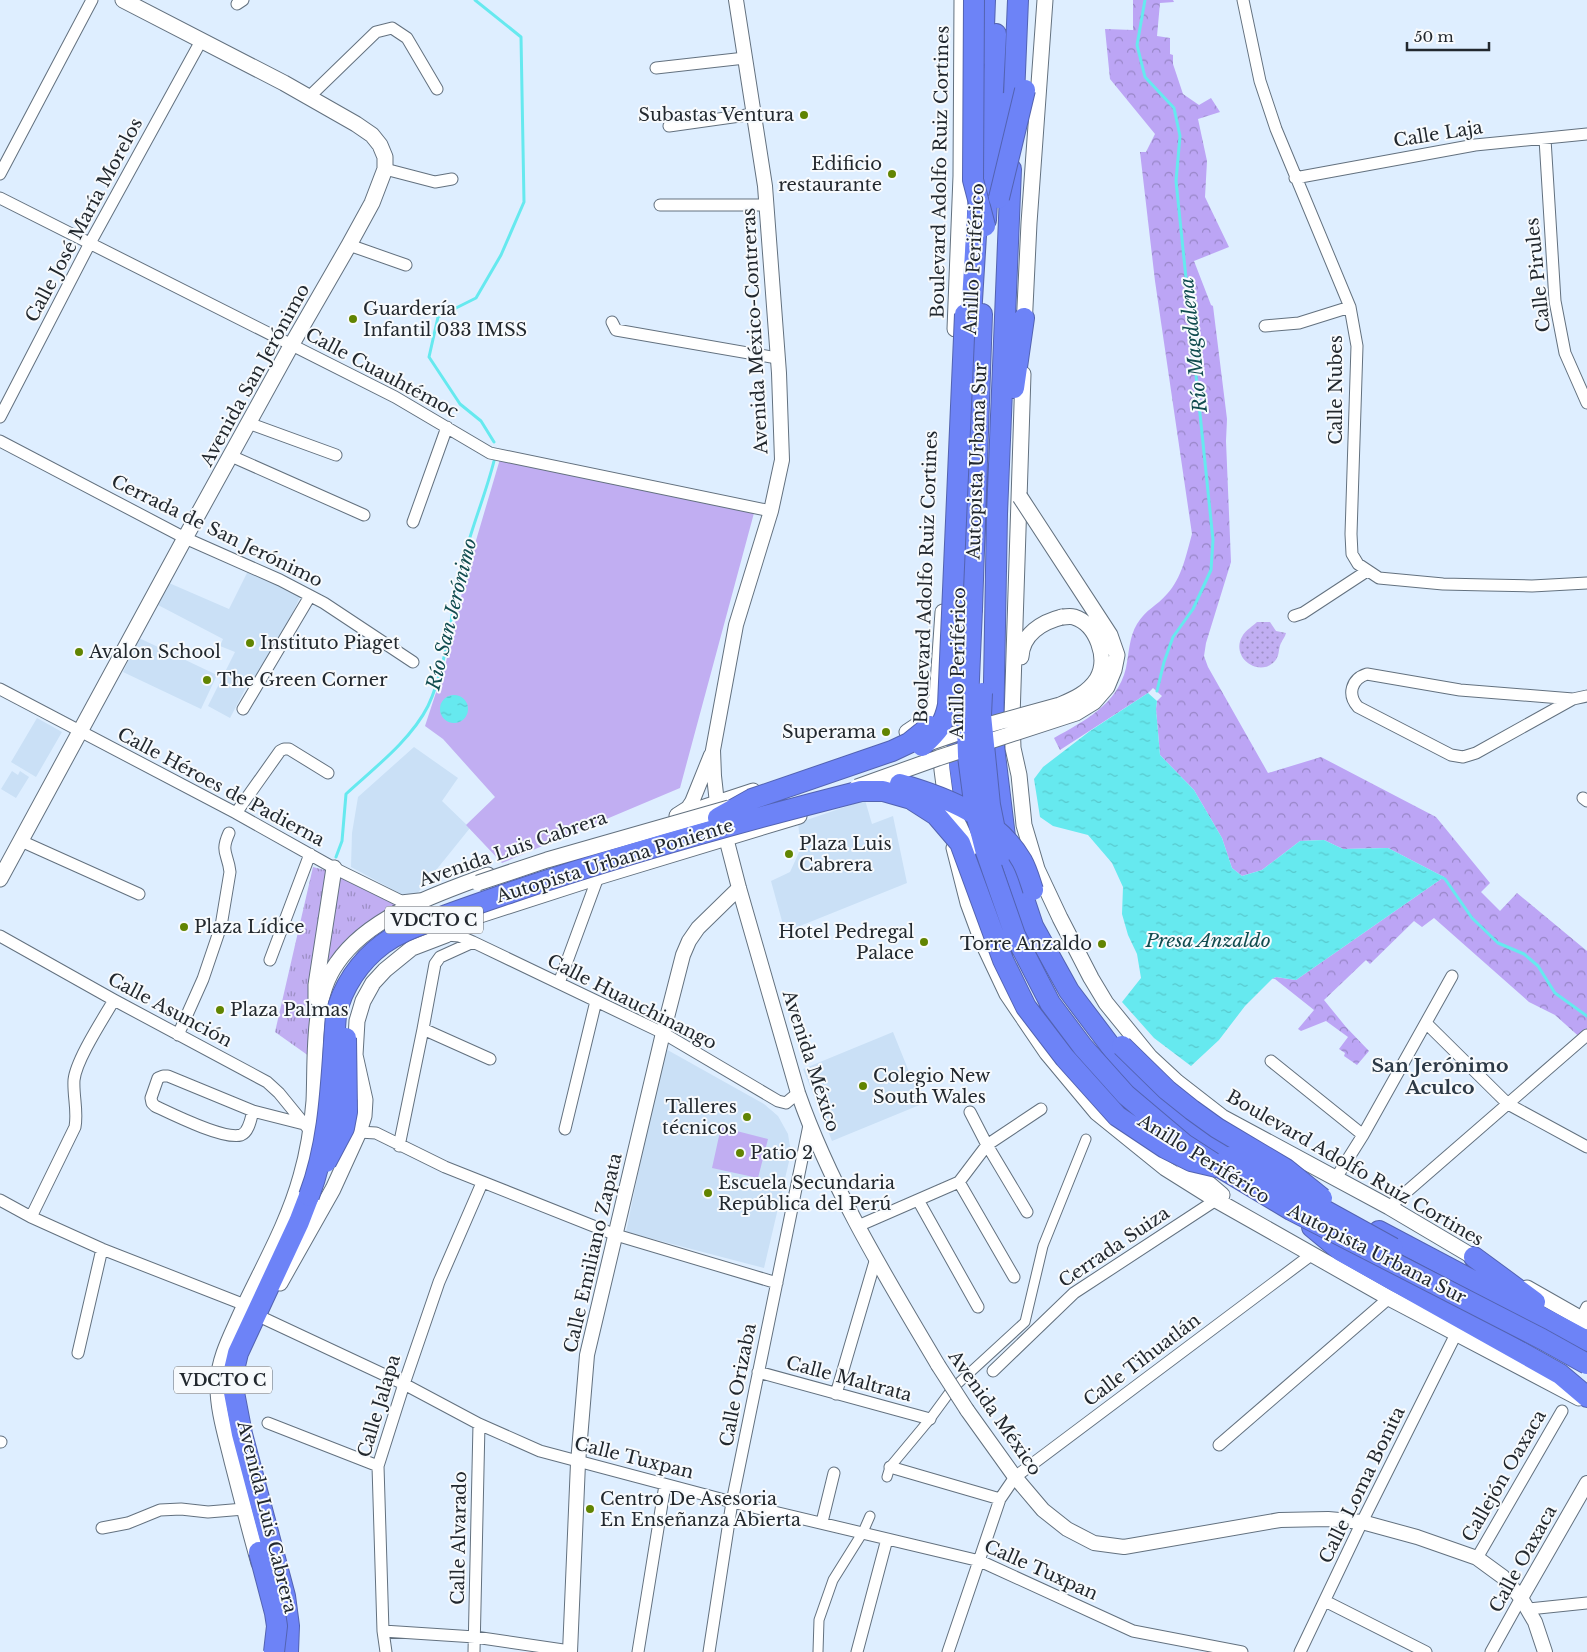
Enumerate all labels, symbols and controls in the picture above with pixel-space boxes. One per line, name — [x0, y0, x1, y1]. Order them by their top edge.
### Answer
scale bar — [1407, 20, 1490, 52]
street label: Boulevard Adolfo Ruiz Cortines — [926, 25, 954, 319]
text: 50 m — [1414, 27, 1454, 46]
place label: Subastas Ventura — [638, 104, 794, 126]
marker: Subastas Ventura — [798, 109, 810, 121]
street label: Calle José María Morelos — [21, 114, 147, 326]
street label: Calle Laja — [1392, 116, 1484, 152]
place label: Edificio restaurante — [778, 153, 882, 196]
marker: Edificio restaurante — [886, 168, 898, 180]
street label: Anillo Periférico — [959, 183, 989, 336]
street label: Avenida México-Contreras — [738, 207, 772, 456]
street label: Calle Pirules — [1521, 217, 1555, 333]
water label: Río Magdalena — [1175, 276, 1212, 415]
street label: Avenida San Jerónimo — [195, 280, 314, 471]
place label: Guardería Infantil 033 IMSS — [363, 298, 527, 341]
marker: Guardería Infantil 033 IMSS — [347, 313, 359, 325]
street label: Calle Cuauhtémoc — [302, 323, 463, 423]
street label: Calle Nubes — [1325, 335, 1347, 445]
street label: Autopista Urbana Sur — [963, 362, 991, 561]
street label: Boulevard Adolfo Ruiz Cortines — [910, 430, 942, 724]
street label: Cerrada de San Jerónimo — [108, 470, 326, 592]
water label: Río San Jerónimo — [421, 536, 481, 693]
street label: Anillo Periférico — [946, 587, 970, 740]
place label: Instituto Piaget — [260, 632, 400, 654]
marker: Instituto Piaget — [244, 637, 256, 649]
place label: Avalon School — [88, 641, 221, 663]
marker: Avalon School — [73, 646, 85, 658]
place label: The Green Corner — [217, 669, 388, 691]
marker: The Green Corner — [201, 674, 213, 686]
place label: Superama — [782, 721, 876, 743]
street label: Calle Héroes de Padierna — [114, 723, 328, 851]
marker: Superama — [880, 726, 892, 738]
street label: Avenida Luis Cabrera — [415, 806, 610, 892]
street label: Autopista Urbana Poniente — [493, 814, 736, 908]
place label: Plaza Luis Cabrera — [799, 833, 892, 876]
marker: Plaza Luis Cabrera — [783, 848, 795, 860]
road number: VDCTO C — [385, 906, 483, 934]
place label: Plaza Lídice — [194, 916, 305, 938]
marker: Plaza Lídice — [178, 921, 190, 933]
place label: Hotel Pedregal Palace — [778, 921, 914, 964]
water label: Presa Anzaldo — [1144, 929, 1271, 952]
place label: Torre Anzaldo — [960, 933, 1092, 955]
marker: Hotel Pedregal Palace — [918, 936, 930, 948]
marker: Torre Anzaldo — [1096, 938, 1108, 950]
street label: Calle Huauchinango — [544, 950, 720, 1054]
street label: Calle Asunción — [104, 968, 236, 1052]
street label: Avenida México — [777, 987, 844, 1134]
place label: Plaza Palmas — [230, 999, 349, 1021]
marker: Plaza Palmas — [214, 1004, 226, 1016]
district label: San Jerónimo Aculco — [1371, 1054, 1509, 1099]
place label: Colegio New South Wales — [873, 1065, 991, 1108]
marker: Colegio New South Wales — [857, 1080, 869, 1092]
street label: Boulevard Adolfo Ruiz Cortines — [1223, 1085, 1487, 1251]
place label: Talleres técnicos — [662, 1096, 737, 1139]
street label: Anillo Periférico — [1133, 1109, 1274, 1209]
marker: Talleres técnicos — [741, 1111, 753, 1123]
place label: Patio 2 — [750, 1142, 813, 1164]
marker: Patio 2 — [734, 1147, 746, 1159]
street label: Calle Emiliano Zapata — [559, 1151, 627, 1355]
place label: Escuela Secundaria República del Perú — [718, 1172, 895, 1215]
marker: Escuela Secundaria República del Perú — [702, 1187, 714, 1199]
street label: Autopista Urbana Sur — [1283, 1199, 1470, 1309]
street label: Cerrada Suiza — [1054, 1202, 1174, 1292]
street label: Calle Tihuatlán — [1079, 1309, 1205, 1411]
street label: Calle Orizaba — [715, 1321, 761, 1448]
street label: Avenida México — [943, 1346, 1046, 1480]
street label: Calle Jalapa — [353, 1352, 405, 1460]
street label: Calle Maltrata — [784, 1352, 914, 1406]
road number: VDCTO C — [174, 1366, 272, 1394]
street label: Calle Loma Bonita — [1315, 1403, 1410, 1567]
street label: Callejón Oaxaca — [1457, 1406, 1551, 1546]
street label: Avenida Luis Cabrera — [232, 1418, 302, 1615]
street label: Calle Tuxpan — [572, 1433, 696, 1483]
street label: Calle Alvarado — [447, 1471, 471, 1605]
place label: Centro De Asesoria En Enseñanza Abierta — [600, 1488, 801, 1531]
street label: Calle Oaxaca — [1485, 1502, 1561, 1616]
marker: Centro De Asesoria En Enseñanza Abierta — [584, 1503, 596, 1515]
street label: Calle Tuxpan — [981, 1535, 1101, 1605]

